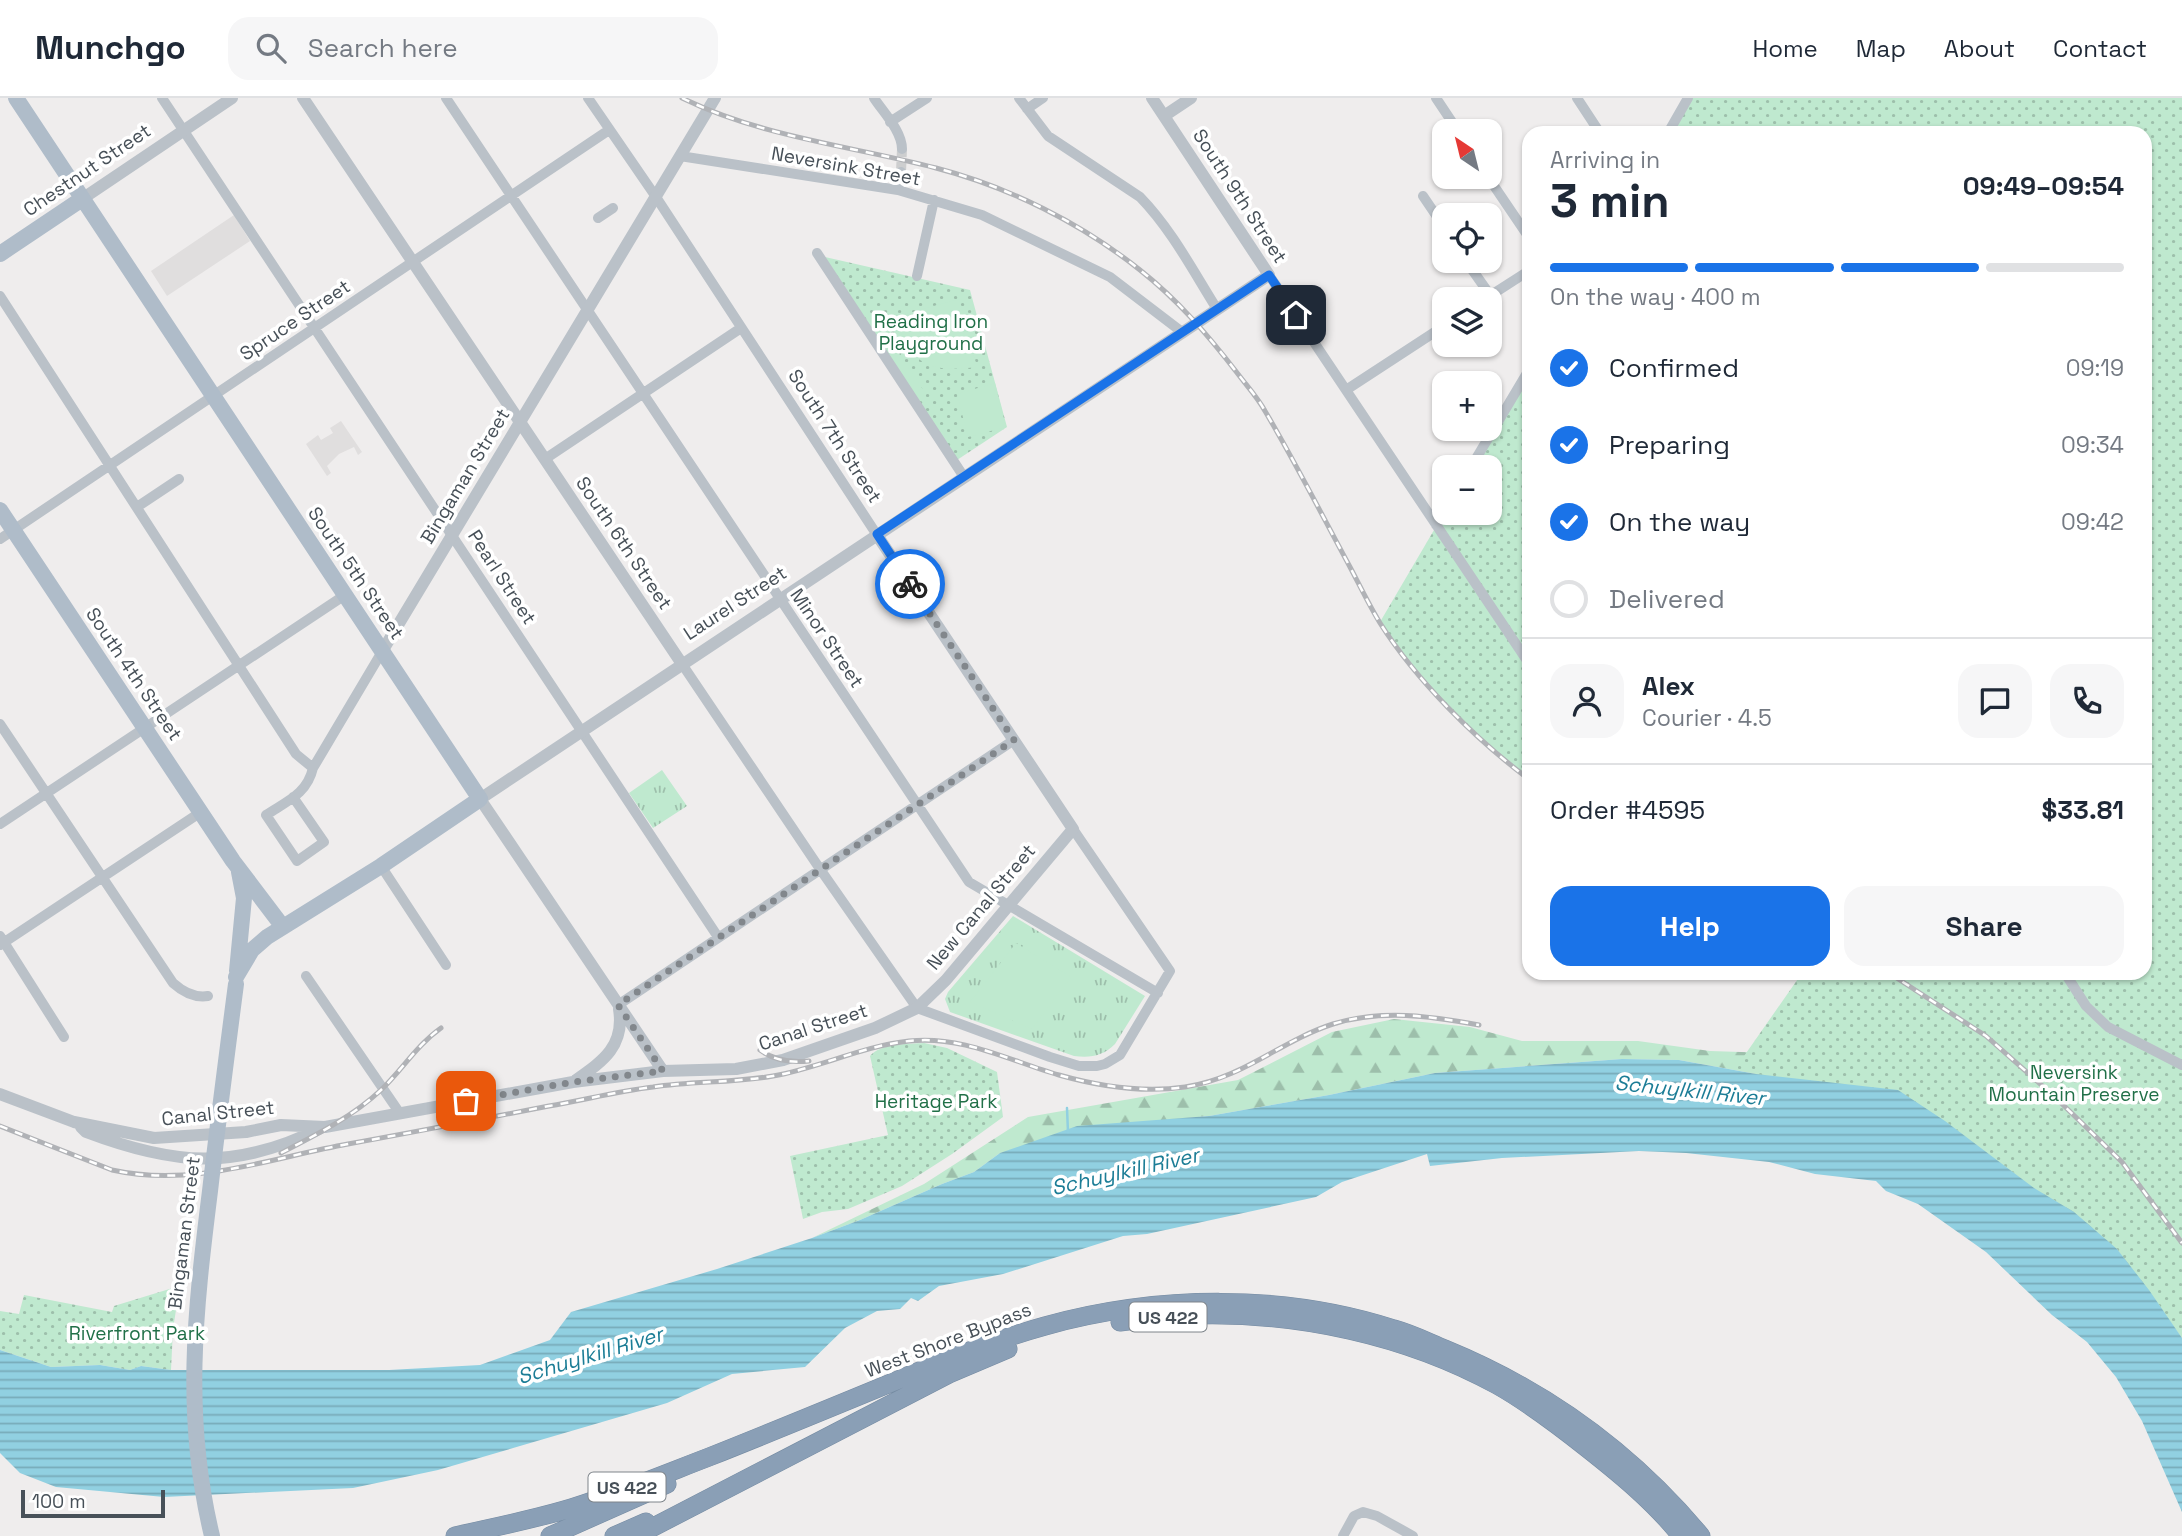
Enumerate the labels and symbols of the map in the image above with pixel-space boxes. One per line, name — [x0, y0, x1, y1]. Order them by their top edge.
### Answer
street label: Chestnut Street — [18, 118, 156, 222]
north arrow — [1432, 119, 1502, 189]
street label: South 9th Street — [1187, 124, 1293, 268]
street label: Neversink Street — [769, 141, 923, 191]
street label: Spruce Street — [235, 274, 355, 366]
pin — [1266, 285, 1326, 345]
park label: Reading Iron Playground — [874, 309, 988, 356]
street label: South 7th Street — [782, 364, 888, 508]
street label: Bingaman Street — [415, 404, 515, 548]
street label: South 6th Street — [570, 472, 678, 614]
street label: South 5th Street — [302, 502, 410, 644]
street label: Pearl Street — [462, 525, 542, 629]
courier — [875, 549, 945, 619]
street label: Laurel Street — [679, 560, 791, 646]
street label: Minor Street — [785, 584, 869, 692]
street label: South 4th Street — [80, 603, 188, 745]
street label: New Canal Street — [921, 839, 1041, 975]
street label: Canal Street — [755, 998, 871, 1056]
park label: Neversink Mountain Preserve — [1989, 1060, 2160, 1107]
water label: Schuylkill River — [1614, 1069, 1768, 1112]
pin — [436, 1071, 496, 1131]
park label: Heritage Park — [875, 1089, 997, 1114]
street label: Canal Street — [160, 1095, 276, 1131]
water label: Schuylkill River — [1049, 1140, 1204, 1201]
street label: Bingaman Street — [162, 1155, 206, 1311]
street label: West Shore Bypass — [861, 1297, 1035, 1383]
road number: US 422 — [1130, 1302, 1206, 1332]
water label: Schuylkill River — [514, 1319, 668, 1390]
park label: Riverfront Park — [69, 1321, 205, 1346]
road number: US 422 — [588, 1472, 666, 1502]
scale bar — [21, 1487, 164, 1519]

